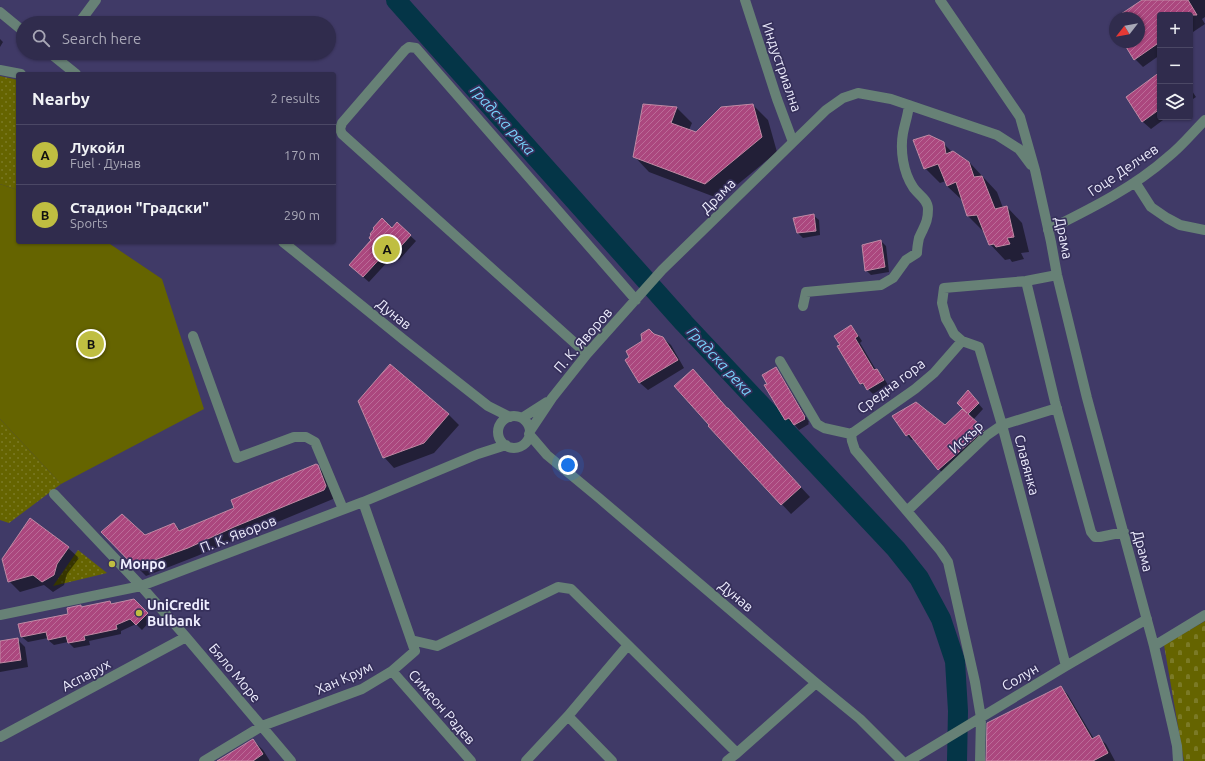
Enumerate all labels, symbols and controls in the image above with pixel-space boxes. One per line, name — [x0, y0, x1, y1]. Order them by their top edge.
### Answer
north arrow — [1109, 12, 1145, 48]
map controls — [1157, 12, 1193, 120]
button: + — [1157, 12, 1193, 48]
search box — [16, 16, 336, 60]
street label: Индустриална — [759, 20, 805, 114]
icon: search — [30, 27, 52, 49]
text: Search here — [62, 30, 141, 47]
button: − — [1157, 48, 1193, 84]
water label: Градска река — [467, 82, 539, 158]
button: layers — [1157, 84, 1193, 120]
text: Nearby — [32, 89, 90, 108]
text: 2 results — [270, 91, 320, 105]
text: Лукойл — [70, 139, 125, 156]
street label: Гоце Делчев — [1085, 141, 1161, 199]
text: A — [40, 148, 50, 162]
text: 170 m — [284, 148, 320, 162]
text: Fuel · Дунав — [70, 156, 141, 170]
street label: Драма — [697, 175, 739, 217]
text: Стадион "Градски" — [70, 199, 209, 216]
text: B — [41, 208, 49, 222]
text: 290 m — [284, 208, 320, 222]
text: Sports — [70, 216, 108, 230]
street label: Драма — [1052, 216, 1076, 260]
pin: A — [374, 234, 400, 264]
street label: Дунав — [373, 295, 415, 333]
street label: П. К. Яворов — [551, 304, 615, 376]
water label: Градска река — [684, 323, 756, 399]
pin: B — [78, 329, 104, 359]
street label: Средна гора — [854, 355, 928, 417]
street label: Искър — [946, 418, 986, 456]
street label: Славянка — [1011, 433, 1043, 497]
your location — [558, 455, 578, 475]
street label: П. К. Яворов — [198, 512, 278, 556]
street label: Драма — [1130, 528, 1156, 574]
place label: Монро — [120, 556, 166, 572]
marker: Монро — [107, 559, 117, 569]
street label: Дунав — [716, 577, 756, 615]
place label: UniCredit Bulbank — [147, 597, 210, 629]
marker: UniCredit Bulbank — [134, 608, 144, 618]
street label: Бяло Море — [206, 640, 264, 706]
street label: Аспарух — [59, 655, 113, 695]
street label: Хан Крум — [313, 658, 375, 698]
street label: Солун — [999, 660, 1041, 694]
street label: Симеон Радев — [405, 666, 479, 748]

